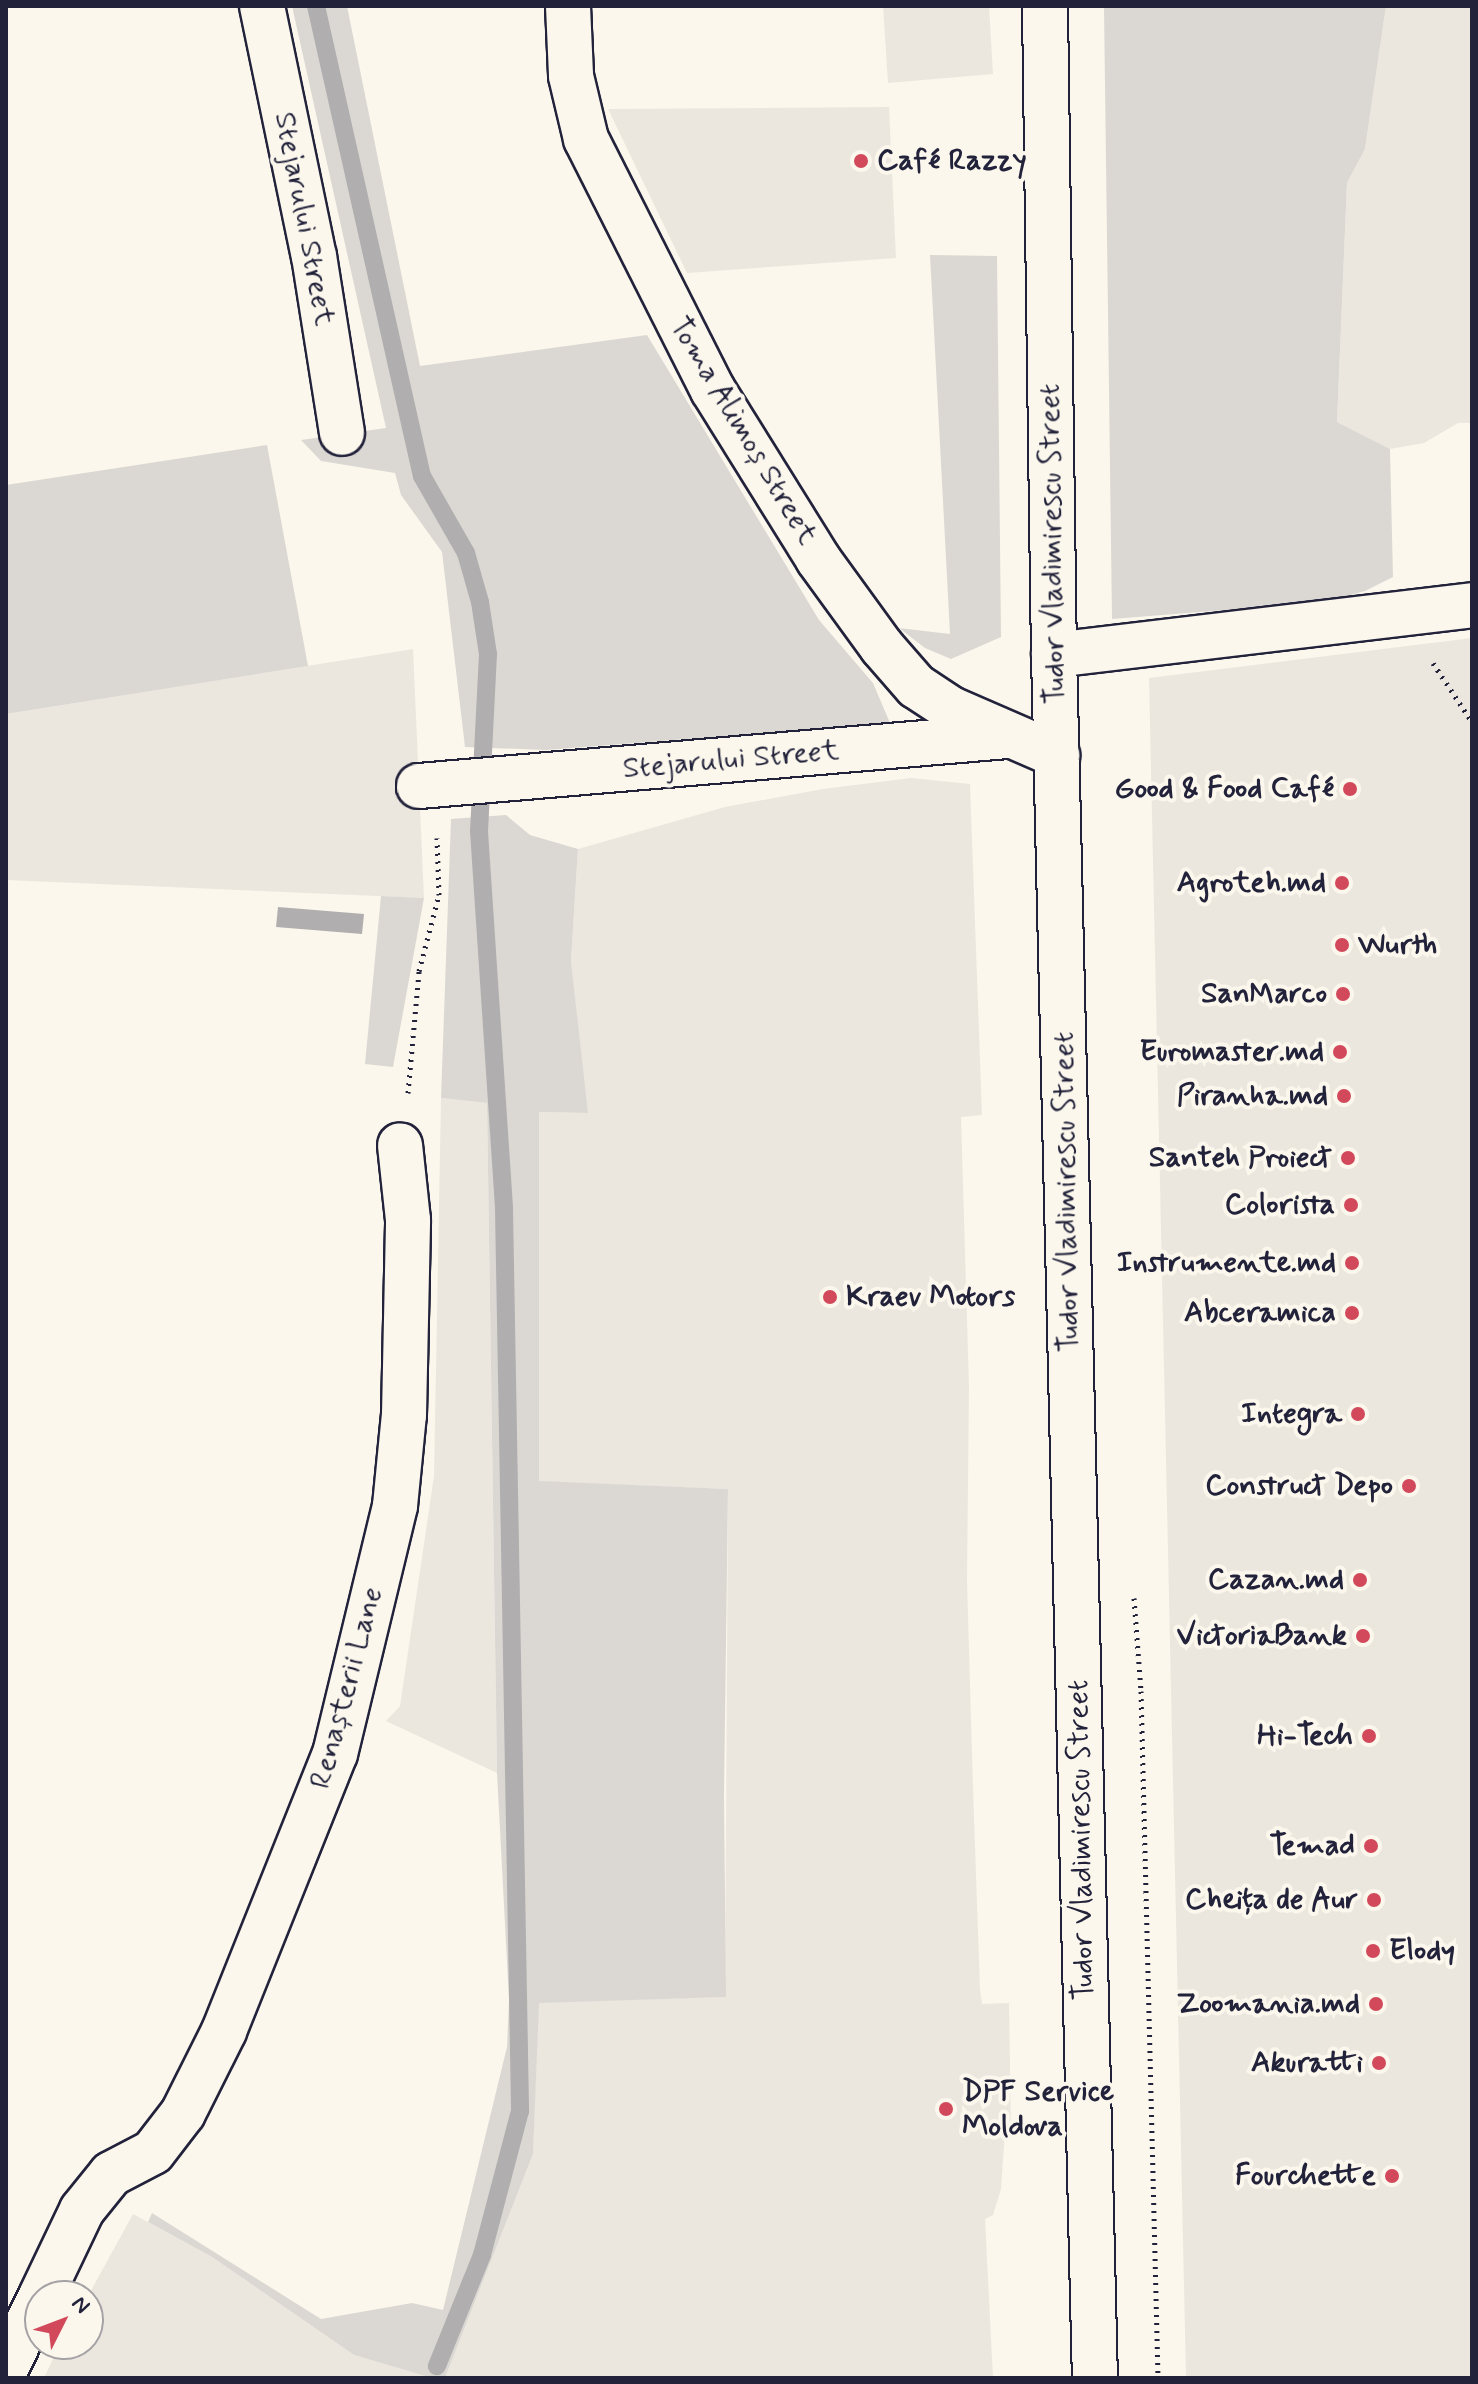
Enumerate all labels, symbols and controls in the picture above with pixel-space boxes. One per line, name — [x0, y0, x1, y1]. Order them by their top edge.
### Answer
street label: Stejarului Street — [266, 109, 342, 329]
place label: Café Razzy — [877, 143, 1027, 179]
marker: Café Razzy — [852, 152, 870, 170]
street label: Toma Alimoș Street — [661, 310, 825, 552]
street label: Tudor Vladimirescu Street — [1032, 381, 1074, 707]
street label: Stejarului Street — [621, 733, 841, 787]
place label: Good & Food Café — [1115, 771, 1334, 807]
marker: Good & Food Café — [1341, 780, 1359, 798]
place label: Agroteh.md — [1177, 865, 1326, 901]
marker: Agroteh.md — [1333, 874, 1351, 892]
place label: Wurth — [1358, 927, 1437, 963]
marker: Wurth — [1333, 936, 1351, 954]
place label: SanMarco — [1201, 976, 1327, 1012]
marker: SanMarco — [1334, 985, 1352, 1003]
street label: Tudor Vladimirescu Street — [1046, 1029, 1088, 1355]
place label: Euromaster.md — [1140, 1034, 1324, 1070]
marker: Euromaster.md — [1331, 1043, 1349, 1061]
place label: Piranha.md — [1177, 1078, 1328, 1114]
marker: Piranha.md — [1335, 1087, 1353, 1105]
place label: Santeh Proiect — [1148, 1140, 1332, 1176]
marker: Santeh Proiect — [1339, 1149, 1357, 1167]
place label: Colorista — [1225, 1187, 1335, 1223]
marker: Colorista — [1342, 1196, 1360, 1214]
place label: Instrumente.md — [1117, 1245, 1336, 1281]
marker: Instrumente.md — [1343, 1254, 1361, 1272]
place label: Kraev Motors — [846, 1279, 1015, 1315]
marker: Kraev Motors — [821, 1288, 839, 1306]
place label: Abceramica — [1184, 1295, 1336, 1331]
marker: Abceramica — [1343, 1304, 1361, 1322]
place label: Integra — [1241, 1396, 1342, 1432]
marker: Integra — [1349, 1405, 1367, 1423]
place label: Construct Depo — [1205, 1468, 1393, 1504]
marker: Construct Depo — [1400, 1477, 1418, 1495]
place label: Cazan.md — [1208, 1562, 1344, 1598]
marker: Cazan.md — [1351, 1571, 1369, 1589]
street label: Renașterii Lane — [303, 1583, 391, 1793]
place label: VictoriaBank — [1176, 1618, 1347, 1654]
marker: VictoriaBank — [1354, 1627, 1372, 1645]
street label: Tudor Vladimirescu Street — [1061, 1677, 1103, 2003]
place label: Hi-Tech — [1257, 1718, 1353, 1754]
marker: Hi-Tech — [1360, 1727, 1378, 1745]
place label: Temad — [1269, 1828, 1355, 1864]
marker: Temad — [1362, 1837, 1380, 1855]
place label: Cheița de Aur — [1187, 1882, 1358, 1918]
marker: Cheița de Aur — [1365, 1891, 1383, 1909]
place label: Elody — [1389, 1933, 1455, 1969]
marker: Elody — [1364, 1942, 1382, 1960]
place label: Zoomania.md — [1177, 1986, 1360, 2022]
marker: Zoomania.md — [1367, 1995, 1385, 2013]
place label: Akuratti — [1251, 2045, 1363, 2081]
marker: Akuratti — [1370, 2054, 1388, 2072]
place label: DPF Service Moldova — [962, 2074, 1114, 2144]
marker: DPF Service Moldova — [937, 2100, 955, 2118]
place label: Fourchette — [1235, 2158, 1376, 2194]
marker: Fourchette — [1383, 2167, 1401, 2185]
north arrow — [24, 2280, 104, 2360]
text: N — [65, 2290, 96, 2320]

